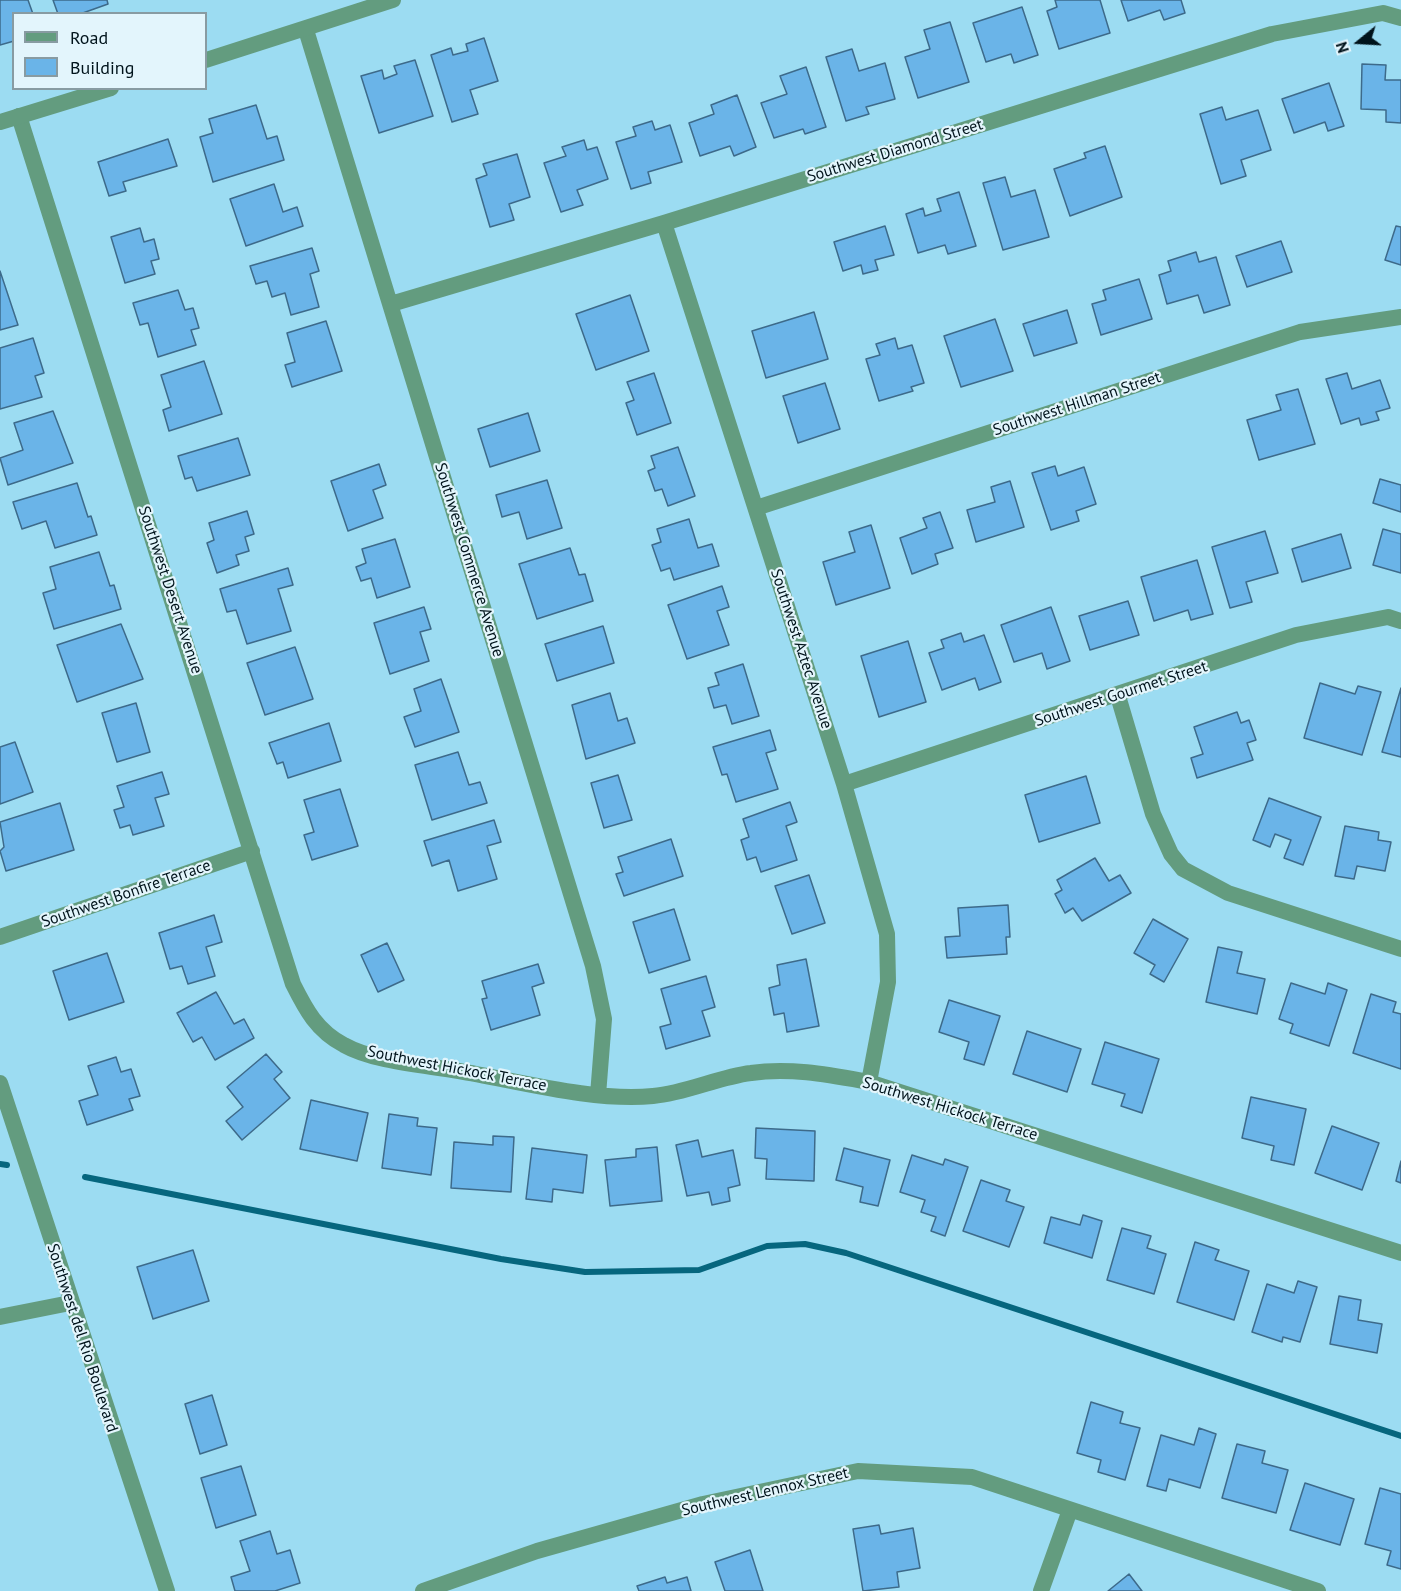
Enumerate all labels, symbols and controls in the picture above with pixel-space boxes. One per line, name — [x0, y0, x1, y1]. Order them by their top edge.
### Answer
legend — [12, 12, 207, 90]
north arrow — [1329, 12, 1389, 72]
text: Road — [70, 26, 108, 49]
text: N — [1331, 39, 1353, 56]
text: Building — [70, 56, 134, 79]
street label: Southwest Diamond Street — [805, 115, 985, 187]
street label: Southwest Hillman Street — [991, 368, 1163, 440]
street label: Southwest Commerce Avenue — [430, 461, 508, 659]
street label: Southwest Desert Avenue — [134, 504, 206, 676]
street label: Southwest Aztec Avenue — [766, 567, 836, 731]
street label: Southwest Gourmet Street — [1032, 657, 1210, 731]
street label: Southwest Bonfire Terrace — [39, 856, 213, 932]
street label: Southwest Hickock Terrace — [366, 1042, 548, 1096]
street label: Southwest Hickock Terrace — [860, 1073, 1040, 1145]
street label: Southwest del Rio Boulevard — [42, 1241, 122, 1435]
street label: Southwest Lennox Street — [680, 1463, 850, 1521]

